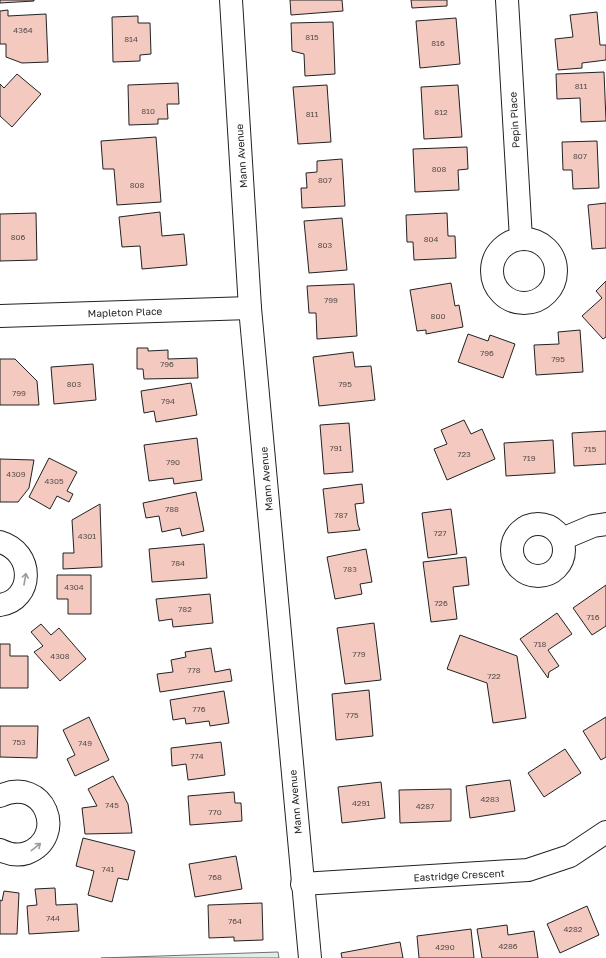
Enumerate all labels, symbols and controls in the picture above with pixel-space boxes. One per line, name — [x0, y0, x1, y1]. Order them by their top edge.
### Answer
house number: 4364 — [13, 25, 33, 35]
house number: 815 — [305, 32, 319, 42]
house number: 814 — [124, 34, 138, 44]
house number: 816 — [431, 38, 445, 48]
house number: 811 — [575, 81, 587, 91]
street label: Pepin Place — [507, 91, 521, 148]
house number: 810 — [141, 106, 155, 116]
house number: 812 — [434, 107, 448, 117]
house number: 811 — [306, 109, 318, 119]
street label: Mann Avenue — [233, 123, 249, 189]
house number: 807 — [573, 151, 587, 161]
house number: 808 — [432, 164, 446, 174]
house number: 807 — [318, 175, 332, 185]
house number: 808 — [130, 180, 144, 190]
house number: 806 — [11, 232, 25, 242]
house number: 804 — [424, 234, 438, 244]
house number: 803 — [318, 240, 333, 250]
house number: 799 — [324, 295, 338, 305]
street label: Mapleton Place — [88, 305, 163, 319]
house number: 800 — [431, 311, 445, 321]
house number: 796 — [480, 348, 494, 358]
house number: 795 — [551, 354, 565, 364]
house number: 796 — [160, 359, 174, 369]
house number: 803 — [67, 379, 82, 389]
house number: 795 — [338, 379, 352, 389]
house number: 799 — [12, 388, 26, 398]
house number: 794 — [161, 396, 175, 406]
house number: 791 — [330, 443, 343, 453]
house number: 715 — [584, 444, 597, 454]
street label: Mann Avenue — [257, 446, 275, 512]
house number: 723 — [457, 449, 471, 459]
house number: 719 — [523, 453, 536, 463]
house number: 790 — [166, 457, 180, 467]
house number: 4309 — [6, 469, 26, 479]
house number: 4305 — [44, 476, 64, 486]
house number: 788 — [165, 504, 179, 514]
house number: 787 — [334, 510, 348, 520]
house number: 727 — [433, 528, 447, 538]
house number: 4301 — [78, 531, 96, 541]
house number: 784 — [171, 558, 185, 568]
house number: 783 — [343, 564, 357, 574]
one-way arrow — [21, 573, 29, 586]
house number: 4304 — [64, 582, 84, 592]
house number: 726 — [434, 598, 448, 608]
house number: 782 — [178, 604, 192, 614]
house number: 716 — [587, 612, 600, 622]
house number: 718 — [534, 639, 547, 649]
house number: 779 — [352, 649, 366, 659]
house number: 4308 — [50, 651, 70, 661]
house number: 778 — [187, 665, 201, 675]
house number: 722 — [487, 671, 501, 681]
house number: 776 — [192, 704, 206, 714]
house number: 775 — [345, 710, 359, 720]
house number: 753 — [12, 737, 26, 747]
house number: 749 — [78, 738, 92, 748]
house number: 774 — [190, 751, 204, 761]
street label: Mann Avenue — [286, 769, 304, 835]
house number: 4283 — [480, 794, 500, 804]
house number: 4291 — [352, 798, 370, 808]
house number: 745 — [105, 800, 119, 810]
house number: 4287 — [416, 801, 434, 811]
house number: 770 — [208, 807, 222, 817]
one-way arrow — [31, 843, 42, 851]
house number: 741 — [102, 864, 115, 874]
street label: Eastridge Crescent — [413, 867, 505, 883]
house number: 768 — [208, 872, 222, 882]
house number: 744 — [46, 913, 60, 923]
house number: 764 — [228, 916, 242, 926]
house number: 4282 — [563, 924, 583, 934]
house number: 4286 — [498, 941, 518, 951]
house number: 4290 — [435, 942, 455, 952]

